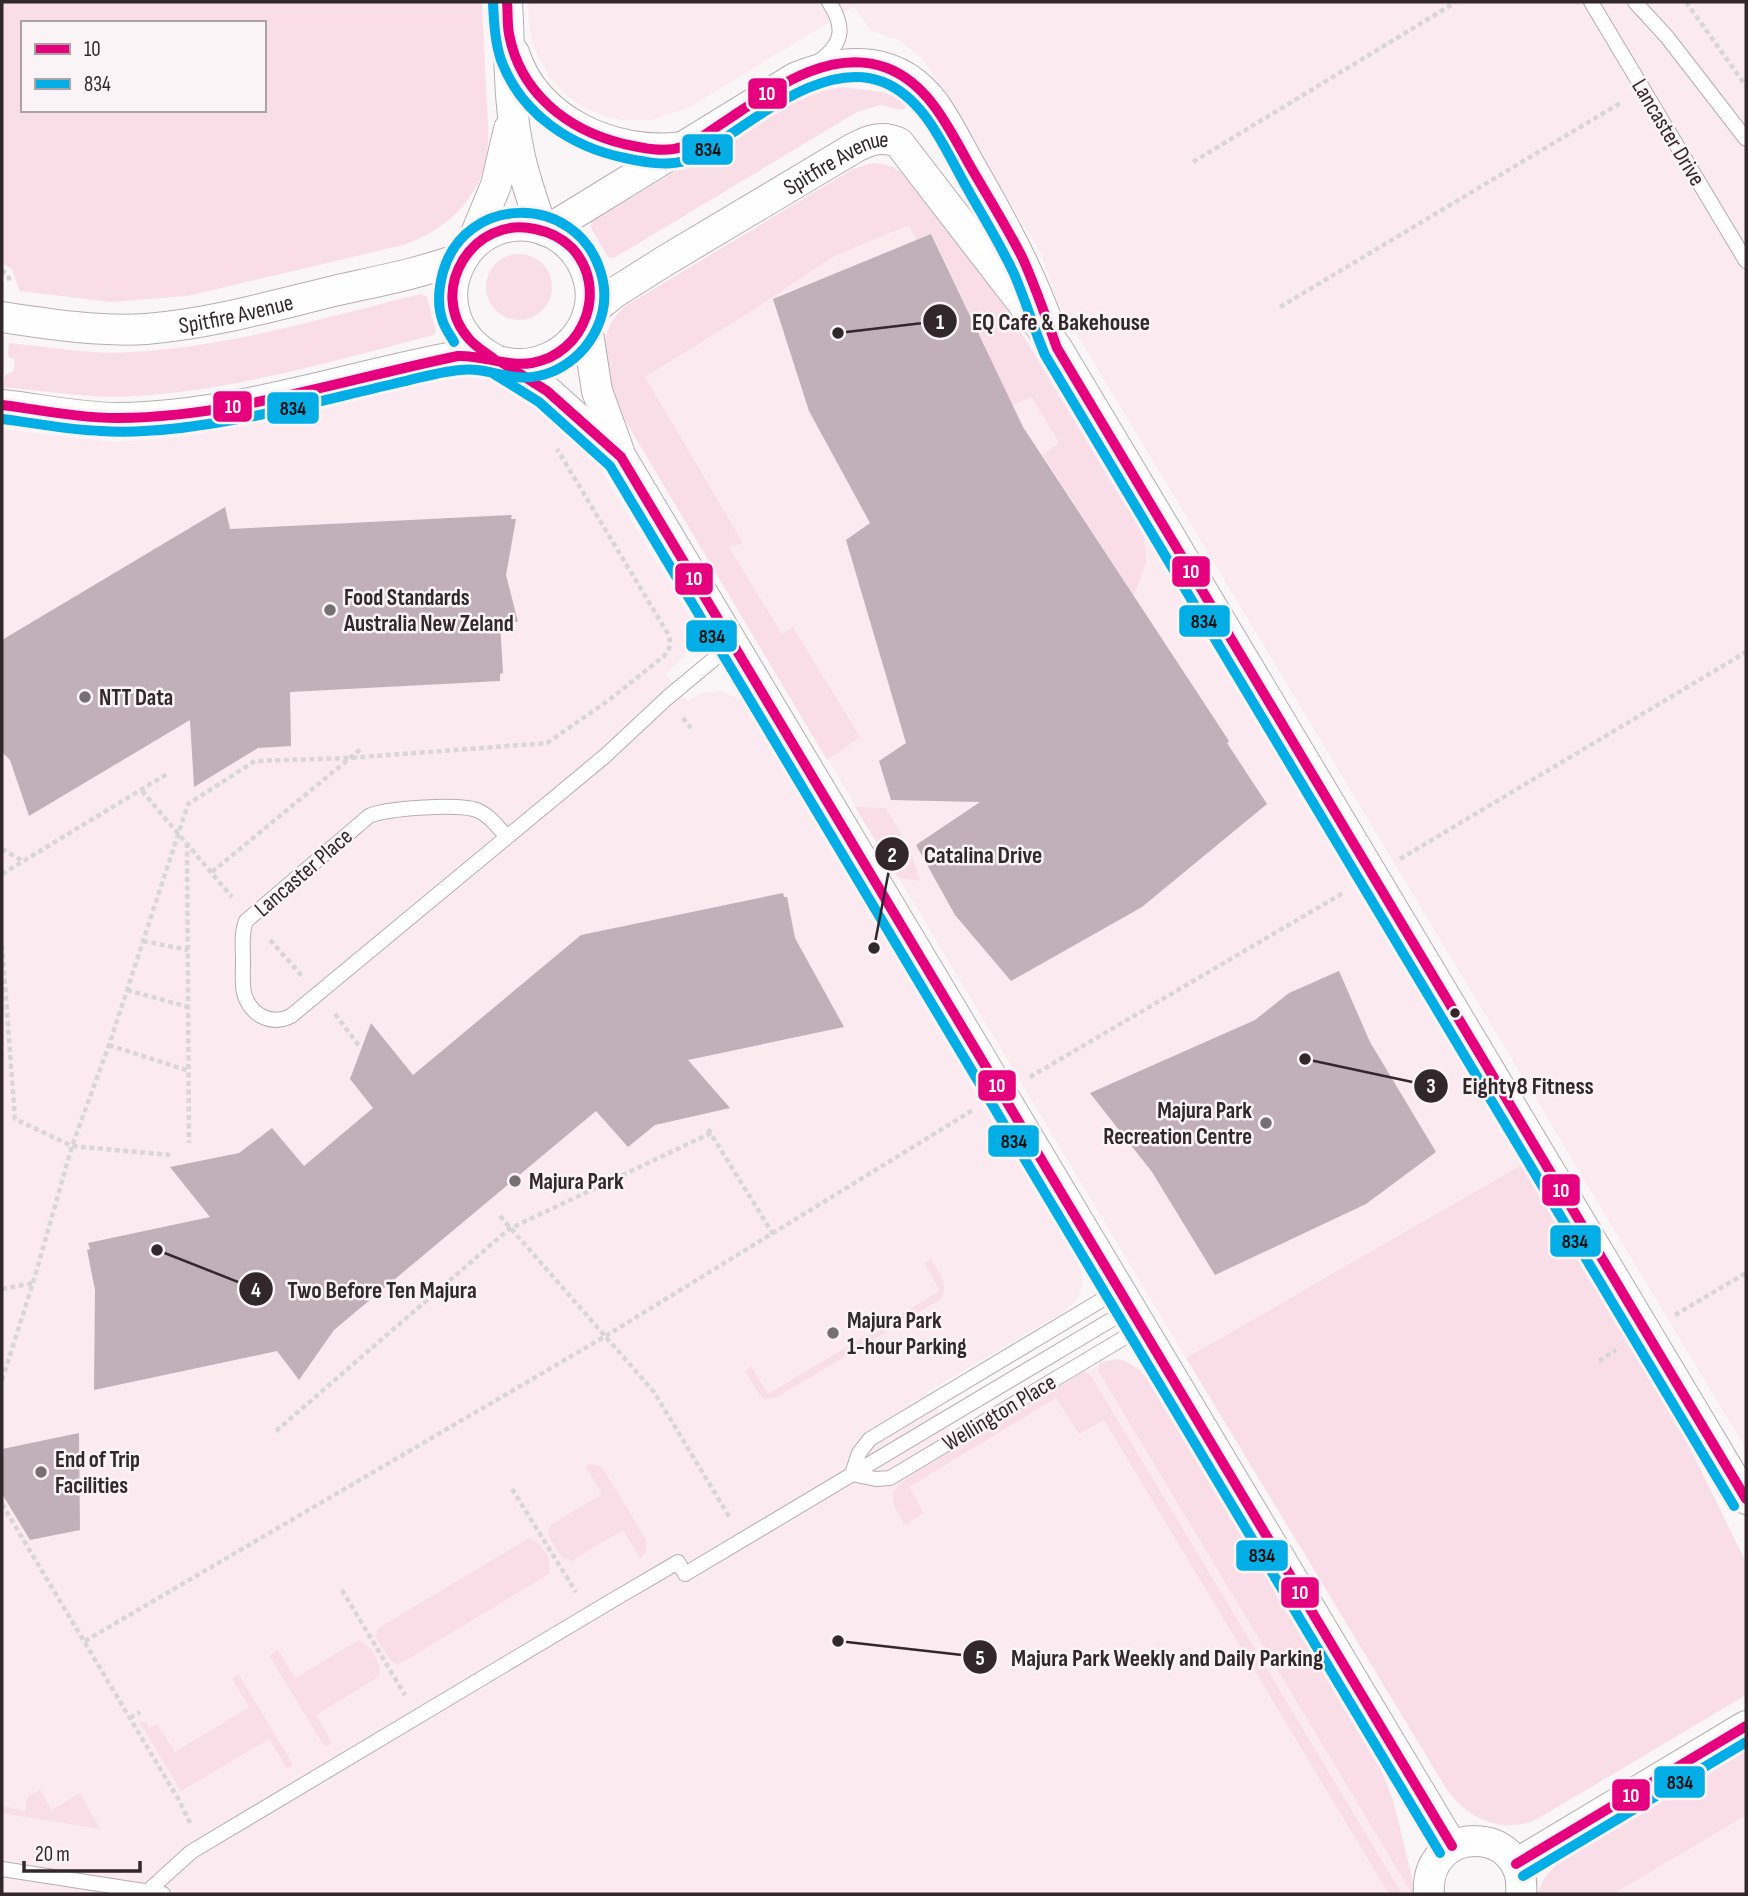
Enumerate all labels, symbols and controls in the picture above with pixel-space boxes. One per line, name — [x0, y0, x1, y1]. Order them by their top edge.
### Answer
legend — [21, 21, 266, 112]
text: 10 — [84, 37, 101, 62]
text: 834 — [84, 72, 111, 97]
street label: Lancaster Drive — [1625, 74, 1711, 191]
line badge: 10 — [747, 77, 788, 110]
text: 10 — [759, 83, 775, 106]
street label: Spitfire Avenue — [779, 126, 889, 202]
line badge: 834 — [681, 133, 734, 166]
text: 834 — [695, 139, 721, 162]
street label: Spitfire Avenue — [177, 289, 296, 340]
callout: EQ Cafe & Bakehouse — [923, 299, 1164, 344]
text: EQ Cafe & Bakehouse — [972, 308, 1150, 337]
text: 1 — [936, 310, 944, 335]
line badge: 10 — [212, 390, 253, 423]
line badge: 834 — [266, 391, 320, 425]
text: 10 — [225, 396, 241, 419]
text: 834 — [280, 398, 306, 421]
line badge: 10 — [1171, 555, 1211, 588]
text: 10 — [1183, 561, 1199, 584]
line badge: 10 — [674, 562, 714, 596]
text: 10 — [686, 568, 702, 591]
place label: Food Standards Australia New Zeland — [343, 584, 514, 638]
marker: Food Standards Australia New Zeland — [322, 602, 338, 618]
line badge: 834 — [1178, 604, 1231, 638]
text: 834 — [1191, 611, 1217, 634]
line badge: 834 — [685, 619, 738, 653]
text: 834 — [699, 626, 725, 649]
place label: NTT Data — [99, 684, 173, 712]
marker: NTT Data — [77, 689, 93, 705]
street label: Lancaster Place — [249, 823, 358, 923]
callout: Catalina Drive — [875, 832, 1056, 877]
text: Catalina Drive — [924, 841, 1042, 870]
text: 2 — [887, 843, 897, 868]
unlabelled marker — [1448, 1006, 1462, 1020]
callout: Eighty8 Fitness — [1413, 1063, 1608, 1108]
line badge: 10 — [977, 1069, 1017, 1102]
text: Eighty8 Fitness — [1462, 1072, 1594, 1101]
text: 3 — [1426, 1074, 1436, 1099]
text: 10 — [989, 1075, 1005, 1098]
place label: Majura Park Recreation Centre — [1103, 1097, 1252, 1151]
marker: Majura Park Recreation Centre — [1258, 1115, 1274, 1131]
line badge: 834 — [987, 1124, 1040, 1158]
text: 834 — [1001, 1131, 1027, 1154]
place label: Majura Park — [529, 1168, 624, 1196]
marker: Majura Park — [507, 1173, 523, 1189]
line badge: 10 — [1541, 1173, 1581, 1207]
text: 10 — [1553, 1180, 1569, 1203]
line badge: 834 — [1549, 1224, 1602, 1258]
text: 834 — [1562, 1231, 1588, 1254]
callout: Two Before Ten Majura — [238, 1267, 491, 1312]
text: Two Before Ten Majura — [287, 1276, 477, 1305]
text: 4 — [251, 1278, 261, 1303]
place label: Majura Park 1-hour Parking — [847, 1307, 967, 1361]
marker: Majura Park 1-hour Parking — [825, 1325, 841, 1341]
street label: Wellington Place — [938, 1368, 1061, 1458]
place label: End of Trip Facilities — [55, 1446, 140, 1500]
marker: End of Trip Facilities — [33, 1464, 49, 1480]
line badge: 834 — [1235, 1539, 1289, 1572]
text: 834 — [1249, 1545, 1275, 1568]
line badge: 10 — [1280, 1576, 1320, 1609]
text: 10 — [1292, 1582, 1308, 1605]
callout: Majura Park Weekly and Daily Parking — [962, 1635, 1337, 1680]
text: Majura Park Weekly and Daily Parking — [1011, 1644, 1323, 1673]
text: 5 — [975, 1646, 985, 1671]
line badge: 834 — [1653, 1765, 1706, 1799]
text: 834 — [1667, 1772, 1693, 1795]
line badge: 10 — [1611, 1778, 1651, 1812]
text: 10 — [1623, 1785, 1639, 1808]
scale bar — [24, 1829, 140, 1873]
text: 20 m — [35, 1842, 70, 1867]

